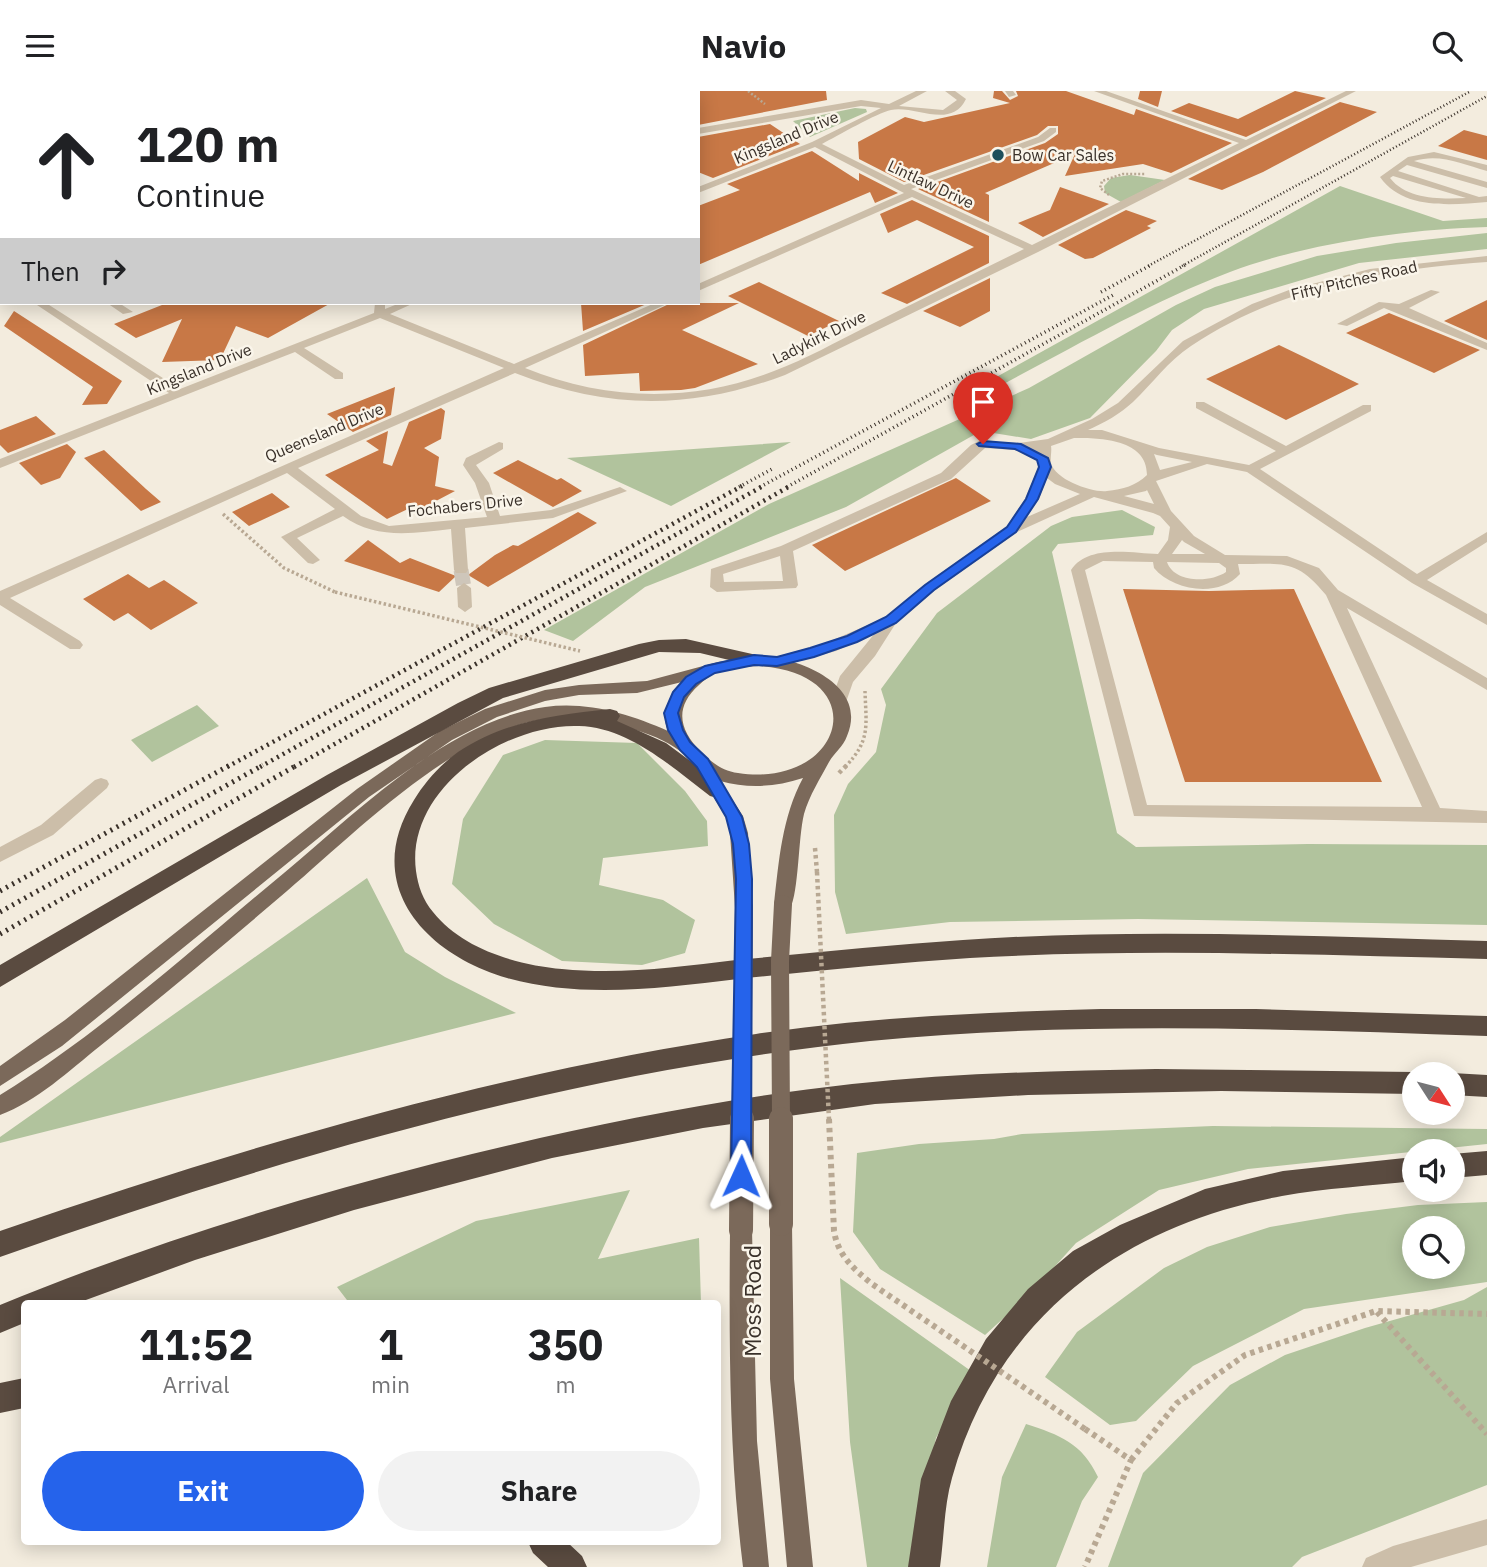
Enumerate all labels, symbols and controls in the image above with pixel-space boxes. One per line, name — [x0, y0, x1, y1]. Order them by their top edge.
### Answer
text: Navio — [701, 25, 786, 67]
icon: menu — [21, 27, 59, 65]
icon: search — [1428, 27, 1466, 65]
street label: Kingsland Drive — [731, 106, 841, 168]
text: 120 m — [136, 112, 280, 175]
icon: ahead — [21, 119, 112, 210]
place label: Bow Car Sales — [1012, 145, 1114, 165]
marker: Bow Car Sales — [990, 147, 1006, 163]
street label: Lintlaw Drive — [885, 155, 977, 213]
text: Continue — [136, 174, 265, 216]
icon: right — [94, 252, 132, 290]
text: Then — [21, 254, 80, 288]
street label: Fifty Pitches Road — [1289, 256, 1419, 304]
street label: Ladykirk Drive — [769, 306, 869, 368]
street label: Kingsland Drive — [143, 339, 255, 399]
pin — [953, 372, 1013, 444]
icon: arrive — [964, 383, 1002, 421]
street label: Queensland Drive — [262, 398, 387, 466]
street label: Fochabers Drive — [406, 489, 524, 521]
north arrow — [1402, 1062, 1465, 1125]
map controls — [1402, 1062, 1465, 1279]
position arrow — [704, 1139, 778, 1213]
button: sound — [1402, 1139, 1465, 1202]
button: search — [1402, 1216, 1465, 1279]
street label: Moss Road — [737, 1245, 767, 1357]
text: 11:52 — [139, 1317, 253, 1372]
text: 1 — [378, 1317, 403, 1372]
text: 350 — [528, 1317, 603, 1372]
text: Arrival — [163, 1369, 230, 1399]
text: min — [371, 1369, 410, 1399]
text: m — [555, 1369, 576, 1399]
button: Exit — [42, 1451, 364, 1531]
button: Share — [378, 1451, 700, 1531]

